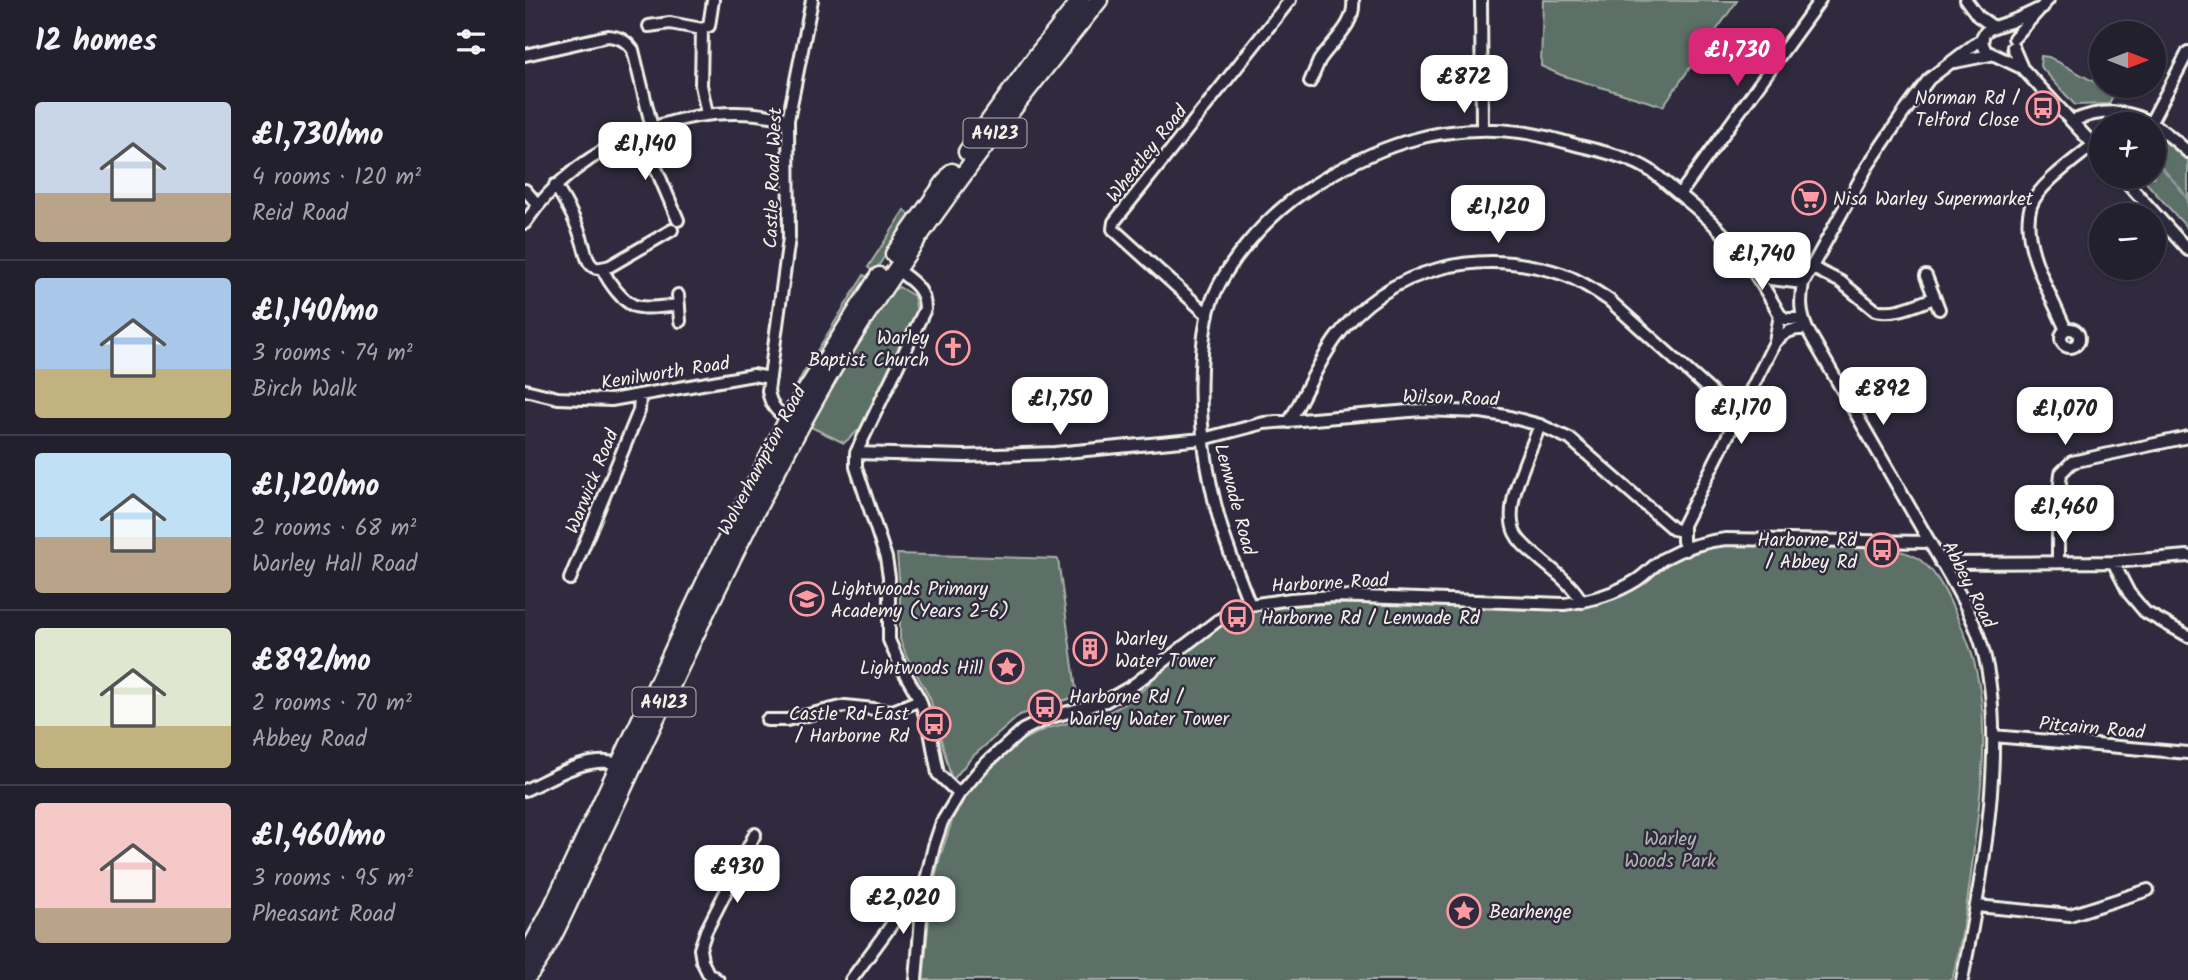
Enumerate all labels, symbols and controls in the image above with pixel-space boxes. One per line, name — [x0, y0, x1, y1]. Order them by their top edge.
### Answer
text: 12 homes — [35, 18, 157, 66]
north arrow — [2089, 21, 2167, 98]
map controls — [2089, 21, 2166, 280]
icon: filters — [452, 23, 490, 61]
pin: £1,730 — [1680, 28, 1794, 88]
text: £1,730 — [1704, 33, 1770, 69]
pin: £872 — [1423, 55, 1505, 115]
text: £872 — [1437, 60, 1491, 96]
place label: Norman Rd / Telford Close — [1915, 84, 2020, 136]
bus stop icon: Norman Rd / Telford Close — [2024, 89, 2062, 127]
street label: Wheatley Road — [1100, 98, 1196, 210]
street label: Castle Road West — [757, 106, 791, 249]
text: £1,730/mo — [252, 112, 384, 160]
button: + — [2089, 112, 2166, 189]
road number: A4123 — [963, 118, 1027, 148]
pin: £1,140 — [588, 122, 702, 182]
text: £1,140 — [614, 127, 676, 163]
icon: home — [91, 130, 175, 214]
text: 4 rooms · 120 m² — [252, 160, 421, 196]
supermarket icon: Nisa Warley Supermarket — [1790, 179, 1828, 217]
place label: Nisa Warley Supermarket — [1833, 185, 2034, 215]
pin: £1,120 — [1441, 186, 1555, 245]
text: £1,120 — [1467, 190, 1529, 226]
text: Reid Road — [252, 196, 348, 232]
button: − — [2089, 203, 2166, 280]
pin: £1,740 — [1705, 232, 1819, 292]
text: £1,740 — [1730, 237, 1795, 273]
text: £1,140/mo — [252, 288, 378, 336]
icon: home — [91, 306, 175, 390]
place label: Warley Baptist Church — [808, 324, 930, 376]
church icon: Warley Baptist Church — [934, 329, 972, 367]
text: 3 rooms · 74 m² — [252, 336, 413, 372]
street label: Kenilworth Road — [599, 349, 732, 399]
pin: £892 — [1842, 368, 1924, 427]
text: Birch Walk — [252, 372, 357, 408]
text: £892 — [1855, 372, 1911, 408]
pin: £1,750 — [1003, 378, 1117, 437]
street label: Wolverhampton Road — [711, 380, 815, 541]
text: £1,750 — [1028, 382, 1092, 418]
street label: Wilson Road — [1402, 382, 1500, 416]
pin: £1,170 — [1684, 386, 1798, 446]
pin: £1,070 — [2008, 388, 2122, 447]
text: £1,170 — [1711, 391, 1771, 427]
text: £1,070 — [2033, 392, 2097, 428]
street label: Warwick Road — [558, 424, 628, 539]
street label: Lenwade Road — [1205, 440, 1264, 559]
text: £1,120/mo — [252, 463, 380, 511]
icon: home — [91, 481, 175, 565]
pin: £1,460 — [2007, 486, 2121, 545]
text: £1,460 — [2031, 490, 2097, 526]
text: 2 rooms · 68 m² — [252, 511, 416, 547]
place label: Harborne Rd / Abbey Rd — [1757, 526, 1858, 578]
bus stop icon: Harborne Rd / Abbey Rd — [1863, 531, 1901, 569]
street label: Abbey Road — [1933, 536, 2003, 634]
text: Warley Hall Road — [252, 547, 417, 583]
street label: Harborne Road — [1271, 566, 1390, 602]
place label: Lightwoods Primary Academy (Years 2-6) — [831, 575, 1009, 627]
school or university icon: Lightwoods Primary Academy (Years 2-6) — [788, 580, 826, 618]
bus stop icon: Harborne Rd / Lenwade Rd — [1218, 598, 1256, 636]
place label: Harborne Rd / Lenwade Rd — [1261, 604, 1480, 634]
place label: Warley Water Tower — [1115, 625, 1217, 677]
building icon: Warley Water Tower — [1071, 630, 1109, 668]
text: £892/mo — [252, 638, 371, 686]
place icon: Lightwoods Hill — [988, 648, 1026, 686]
place label: Lightwoods Hill — [860, 654, 983, 684]
icon: home — [91, 656, 175, 740]
place label: Harborne Rd / Warley Water Tower — [1069, 683, 1230, 735]
text: 2 rooms · 70 m² — [252, 686, 412, 722]
road number: A4123 — [633, 688, 695, 716]
bus stop icon: Harborne Rd / Warley Water Tower — [1026, 688, 1064, 726]
place label: Castle Rd East / Harborne Rd — [789, 700, 910, 752]
bus stop icon: Castle Rd East / Harborne Rd — [915, 705, 953, 743]
street label: Pitcairn Road — [2038, 709, 2147, 749]
text: Abbey Road — [252, 722, 367, 758]
text: £1,460/mo — [252, 813, 386, 861]
park label: Warley Woods Park — [1624, 825, 1716, 877]
icon: home — [91, 831, 175, 915]
pin: £930 — [696, 846, 778, 905]
text: £930 — [711, 850, 763, 886]
text: 3 rooms · 95 m² — [252, 861, 413, 897]
pin: £2,020 — [846, 876, 960, 936]
text: £2,020 — [866, 881, 940, 917]
place icon: Bearhenge — [1445, 892, 1483, 930]
text: Pheasant Road — [252, 897, 395, 933]
place label: Bearhenge — [1489, 898, 1572, 928]

